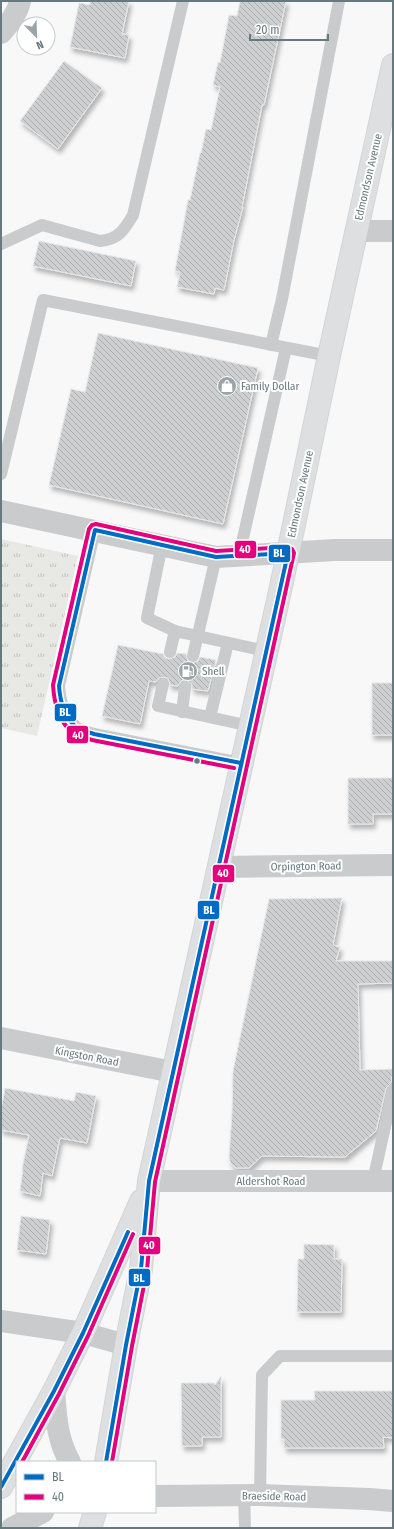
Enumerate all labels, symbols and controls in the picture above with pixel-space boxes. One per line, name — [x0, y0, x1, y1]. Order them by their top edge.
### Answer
north arrow — [16, 16, 56, 56]
scale bar — [250, 16, 328, 42]
text: 20 m — [256, 23, 280, 37]
text: N — [34, 37, 45, 52]
street label: Edmondson Avenue — [352, 132, 385, 222]
shop icon: Family Dollar — [216, 375, 238, 397]
place label: Family Dollar — [241, 380, 299, 393]
street label: Edmondson Avenue — [285, 449, 316, 539]
line badge: 40 — [234, 540, 257, 559]
text: 40 — [239, 543, 251, 556]
line badge: BL — [268, 544, 291, 563]
text: BL — [273, 547, 286, 560]
fuel station icon: Shell — [177, 660, 199, 682]
place label: Shell — [202, 665, 225, 678]
line badge: BL — [54, 703, 77, 722]
text: BL — [59, 706, 72, 719]
line badge: 40 — [66, 725, 89, 744]
text: 40 — [72, 729, 84, 742]
unlabelled marker — [192, 756, 202, 766]
street label: Orpington Road — [271, 859, 341, 874]
line badge: 40 — [212, 864, 235, 883]
text: 40 — [217, 867, 229, 880]
line badge: BL — [197, 900, 220, 920]
text: BL — [203, 904, 216, 917]
street label: Kingston Road — [54, 1044, 120, 1069]
street label: Aldershot Road — [237, 1175, 305, 1188]
line badge: 40 — [138, 1236, 161, 1255]
text: 40 — [143, 1239, 155, 1252]
line badge: BL — [128, 1268, 151, 1287]
text: BL — [133, 1272, 146, 1285]
legend — [16, 1461, 156, 1513]
text: BL — [52, 1470, 65, 1484]
street label: Braeside Road — [242, 1489, 306, 1504]
text: 40 — [52, 1490, 64, 1504]

